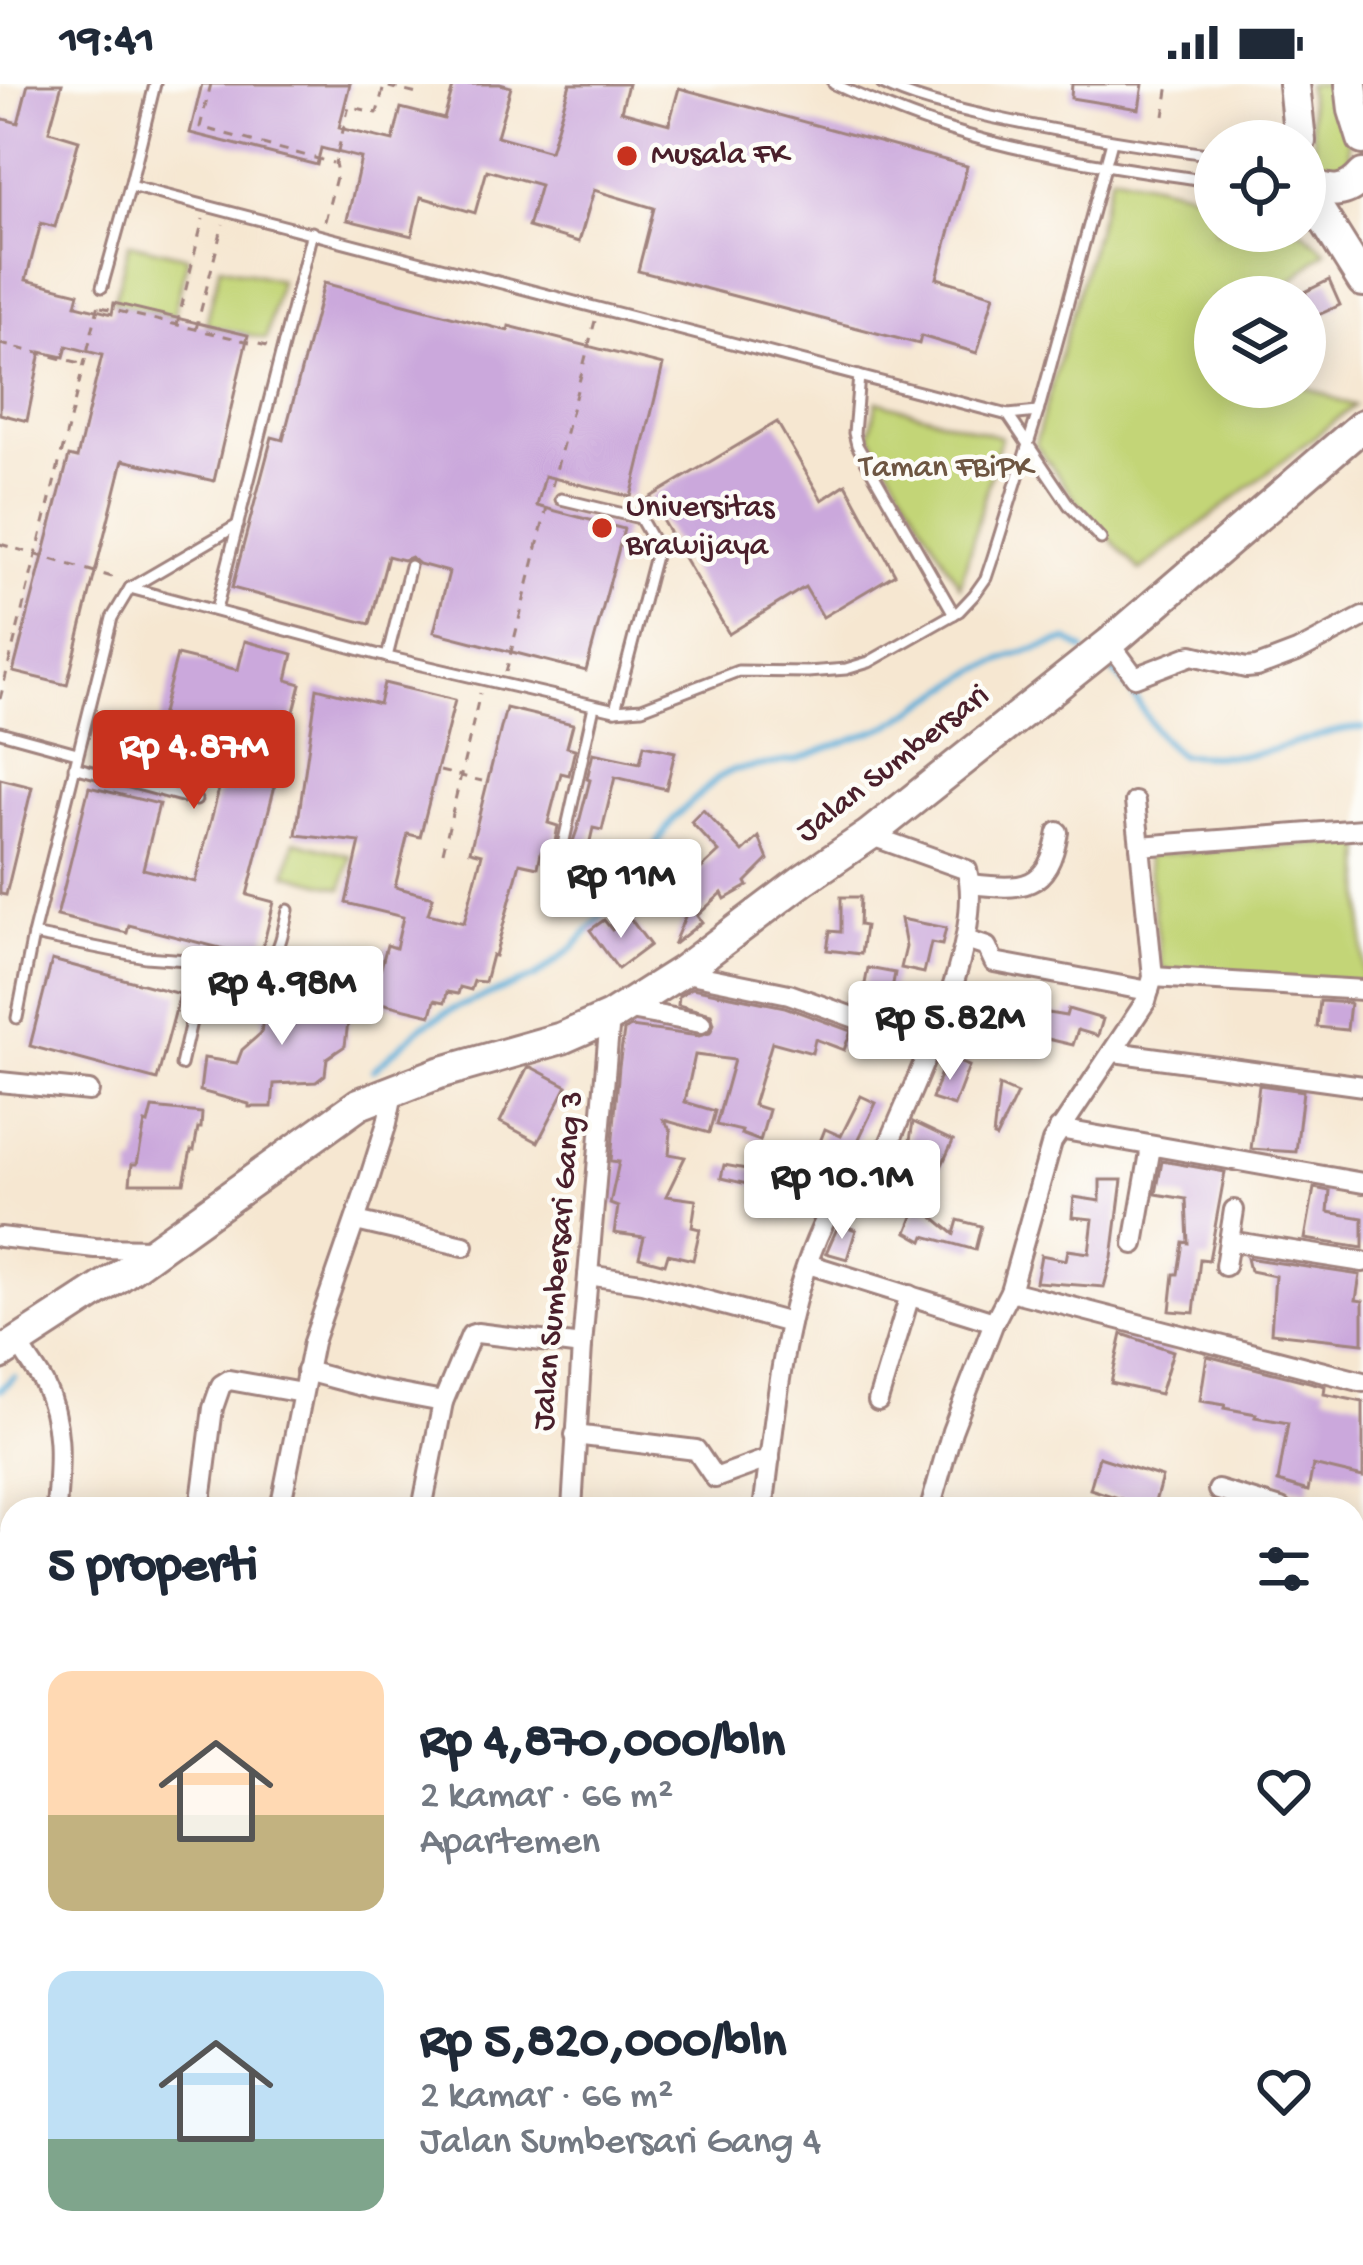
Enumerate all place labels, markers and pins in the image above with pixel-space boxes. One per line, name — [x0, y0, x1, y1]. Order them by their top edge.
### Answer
place label: Musala FK — [651, 137, 792, 175]
marker: Musala FK — [614, 143, 640, 169]
place label: Universitas Brawijaya — [625, 490, 775, 566]
marker: Universitas Brawijaya — [589, 515, 615, 541]
pin: Rp 4.87M — [70, 710, 318, 812]
pin: Rp 11M — [523, 839, 719, 941]
pin: Rp 4.98M — [158, 946, 406, 1048]
pin: Rp 5.82M — [826, 981, 1074, 1083]
pin: Rp 10.1M — [718, 1140, 966, 1242]

